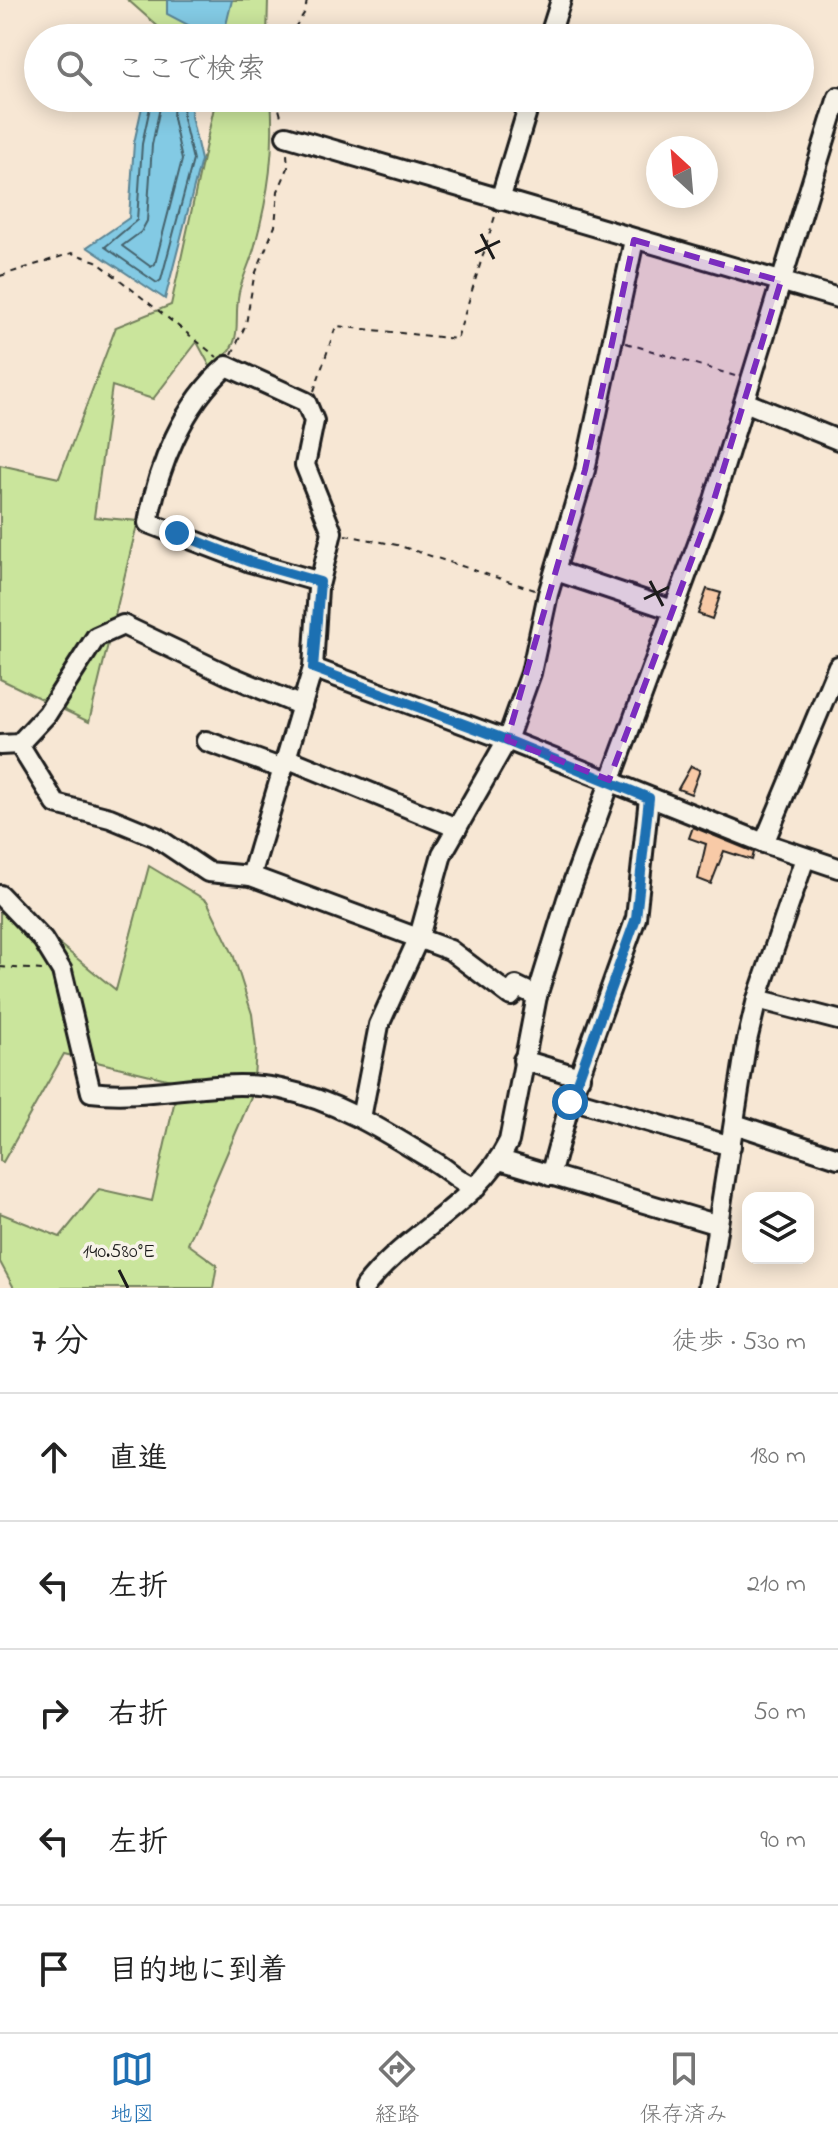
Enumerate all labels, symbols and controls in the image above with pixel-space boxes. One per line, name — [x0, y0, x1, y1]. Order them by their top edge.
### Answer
search box — [24, 24, 814, 112]
icon: search — [52, 46, 96, 90]
text: ここで検索 — [116, 49, 266, 93]
north arrow — [646, 136, 718, 208]
route end — [159, 515, 195, 551]
route start — [552, 1084, 588, 1120]
map controls — [742, 1192, 814, 1264]
button: layers — [742, 1192, 814, 1264]
text: 140.580°E — [83, 1238, 155, 1267]
text: 7 分 — [32, 1318, 89, 1368]
text: 徒歩 · 530 m — [672, 1324, 806, 1362]
icon: ahead — [32, 1435, 76, 1479]
text: 直進 — [108, 1438, 168, 1482]
text: 180 m — [750, 1438, 806, 1476]
icon: left — [32, 1563, 76, 1607]
text: 左折 — [108, 1566, 168, 1610]
text: 210 m — [747, 1566, 806, 1604]
icon: right — [32, 1691, 76, 1735]
text: 右折 — [108, 1694, 168, 1738]
text: 50 m — [753, 1694, 806, 1732]
icon: left — [32, 1819, 76, 1863]
text: 左折 — [108, 1822, 168, 1866]
text: 90 m — [760, 1822, 806, 1860]
icon: arrive — [32, 1947, 76, 1991]
text: 目的地に到着 — [108, 1950, 288, 1994]
tab: 地図 — [110, 2047, 154, 2132]
tab: 経路 — [375, 2047, 419, 2132]
tab: 保存済み — [640, 2047, 728, 2132]

